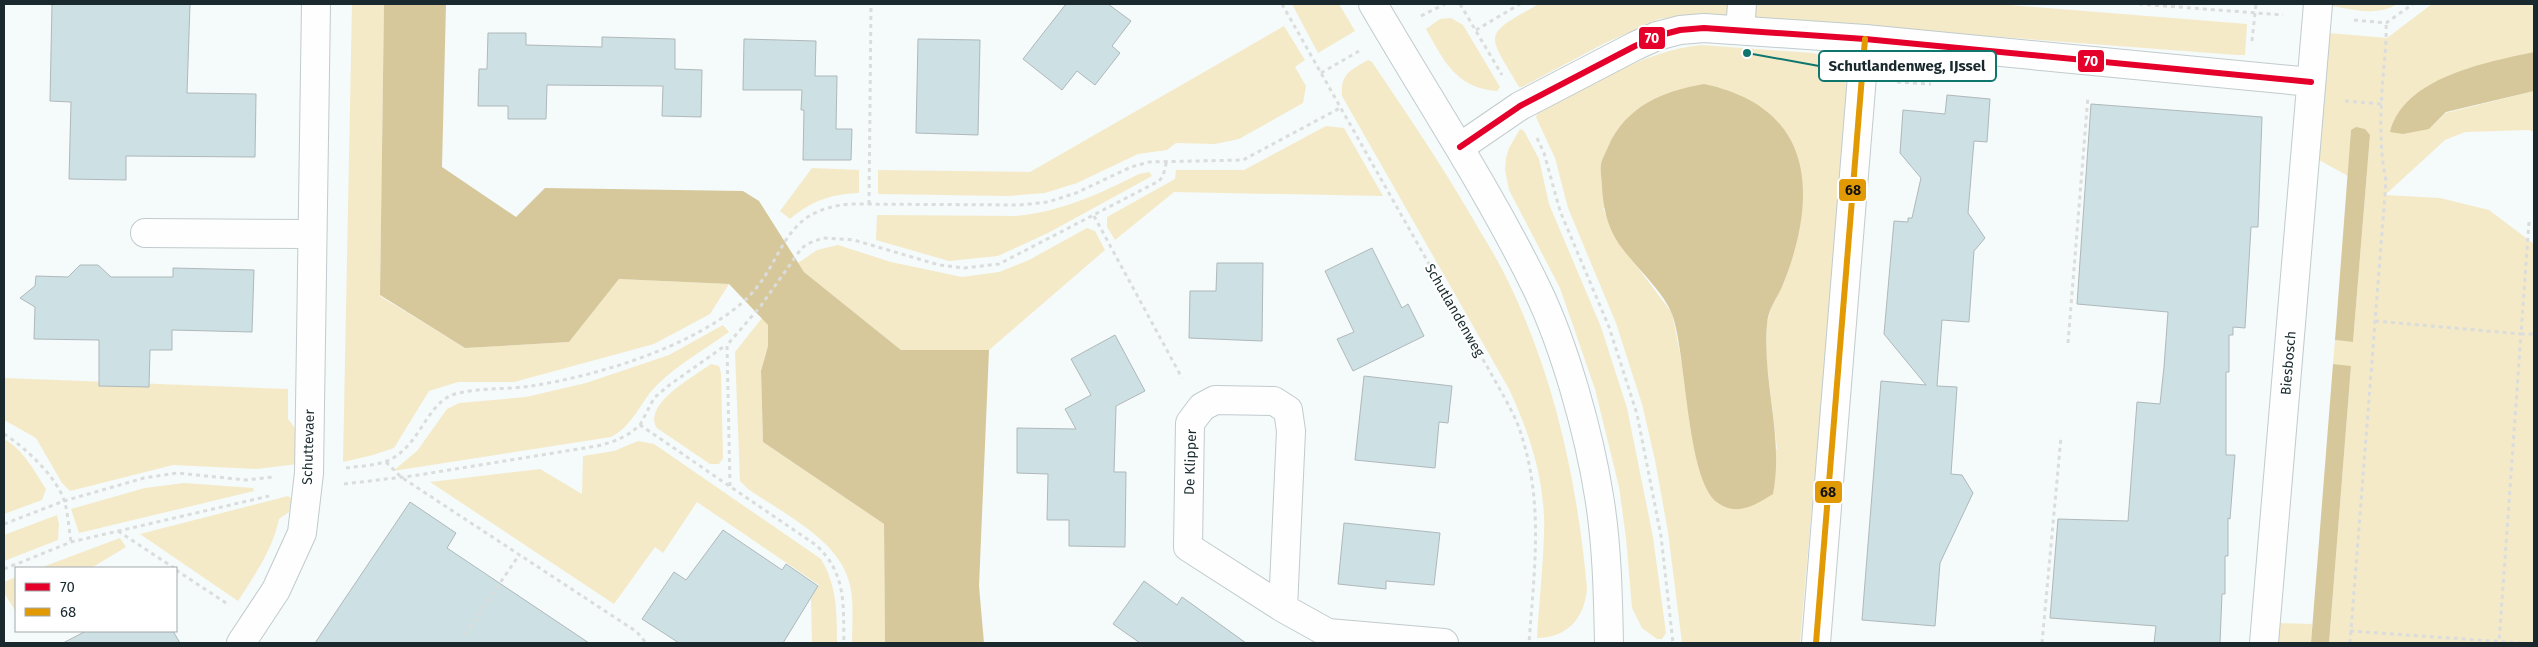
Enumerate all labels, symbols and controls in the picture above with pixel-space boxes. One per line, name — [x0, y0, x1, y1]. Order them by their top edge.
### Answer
line badge: 70 — [1638, 26, 1666, 50]
text: 70 — [1645, 30, 1659, 47]
line badge: 70 — [2077, 49, 2105, 73]
callout: Schutlandenweg, IJssel — [1819, 51, 1996, 81]
text: 70 — [2084, 53, 2098, 70]
text: Schutlandenweg, IJssel — [1828, 57, 1986, 75]
line badge: 68 — [1838, 178, 1867, 202]
text: 68 — [1845, 182, 1861, 199]
street label: Schutlandenweg — [1421, 261, 1488, 360]
street label: Biesbosch — [2277, 330, 2300, 396]
street label: Schuttevaer — [299, 408, 318, 485]
street label: De Klipper — [1181, 428, 1200, 495]
line badge: 68 — [1814, 480, 1843, 504]
text: 68 — [1820, 484, 1836, 501]
legend — [15, 567, 178, 632]
text: 70 — [60, 578, 75, 596]
text: 68 — [60, 603, 76, 621]

